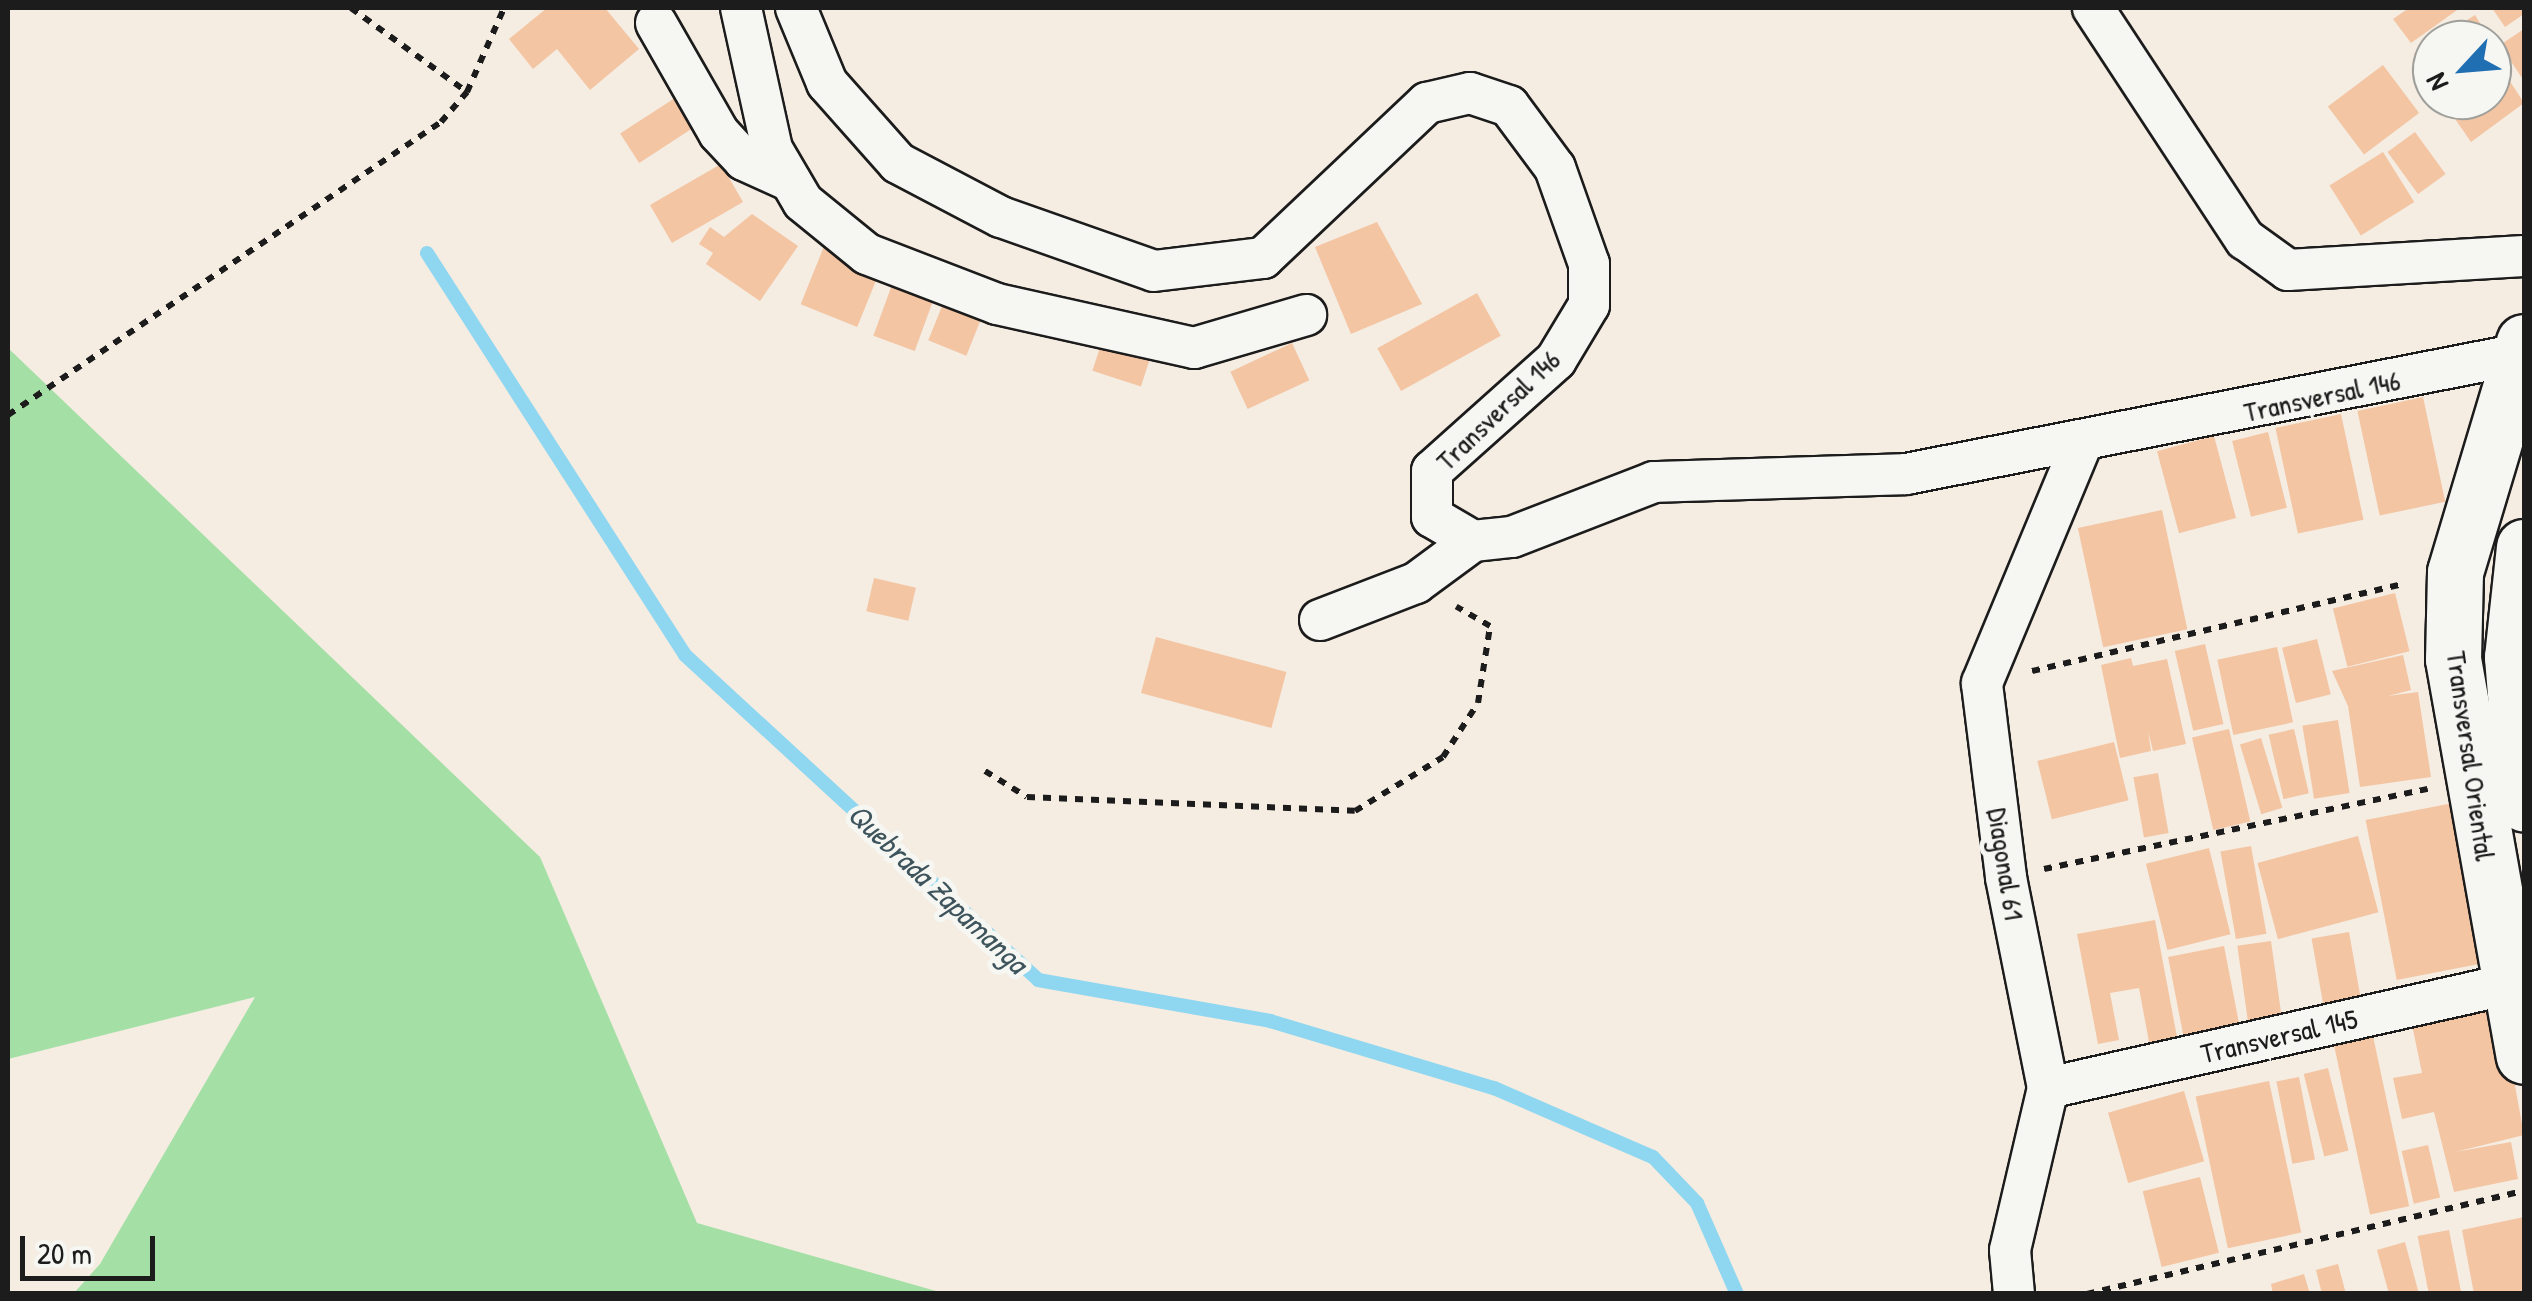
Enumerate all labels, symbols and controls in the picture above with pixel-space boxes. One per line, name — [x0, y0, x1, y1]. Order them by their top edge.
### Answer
north arrow — [2412, 20, 2512, 120]
text: N — [2416, 67, 2457, 97]
street label: Transversal 146 — [1429, 343, 1567, 477]
street label: Transversal 146 — [2241, 363, 2403, 429]
street label: Transversal Oriental — [2440, 649, 2502, 863]
water label: Quebrada Zapamanga — [841, 796, 1035, 980]
street label: Diagonal 61 — [1981, 805, 2031, 923]
street label: Transversal 145 — [2197, 1002, 2361, 1070]
scale bar — [25, 1216, 160, 1278]
text: 20 m — [37, 1233, 92, 1273]

